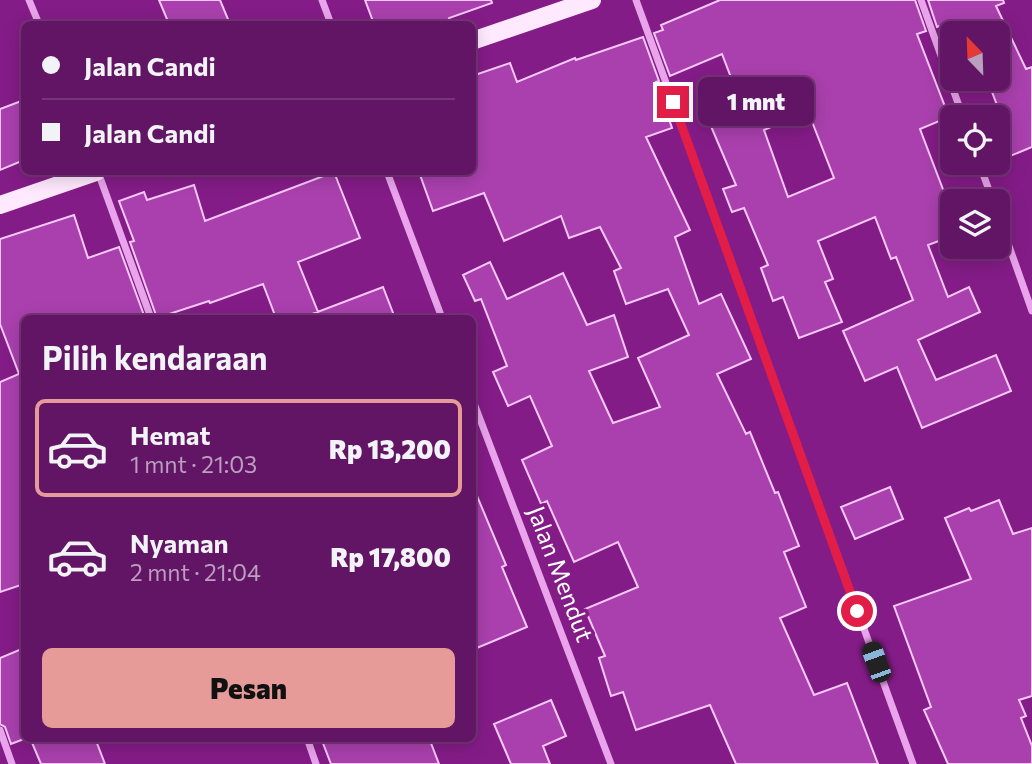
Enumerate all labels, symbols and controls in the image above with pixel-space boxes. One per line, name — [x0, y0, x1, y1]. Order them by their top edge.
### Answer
north arrow — [940, 21, 1010, 91]
map controls — [940, 21, 1010, 259]
text: Jalan Candi — [84, 50, 216, 81]
callout: 1 mnt — [698, 78, 813, 126]
route end — [657, 86, 689, 118]
text: 1 mnt — [727, 87, 785, 115]
button: locate — [940, 105, 1010, 175]
text: Jalan Candi — [84, 117, 216, 148]
button: layers — [940, 189, 1010, 259]
text: Pilih kendaraan — [42, 337, 268, 377]
icon: car — [46, 417, 109, 480]
text: Hemat — [130, 419, 211, 450]
text: Rp 13,200 — [329, 433, 451, 464]
text: 1 mnt · 21:03 — [130, 450, 257, 478]
street label: Jalan Mendut — [522, 502, 601, 646]
icon: car — [46, 525, 109, 588]
text: Nyaman — [130, 527, 229, 558]
text: Rp 17,800 — [330, 541, 451, 572]
text: 2 mnt · 21:04 — [130, 558, 261, 586]
route start — [841, 595, 873, 627]
car — [859, 639, 894, 685]
button: Pesan — [42, 648, 455, 728]

